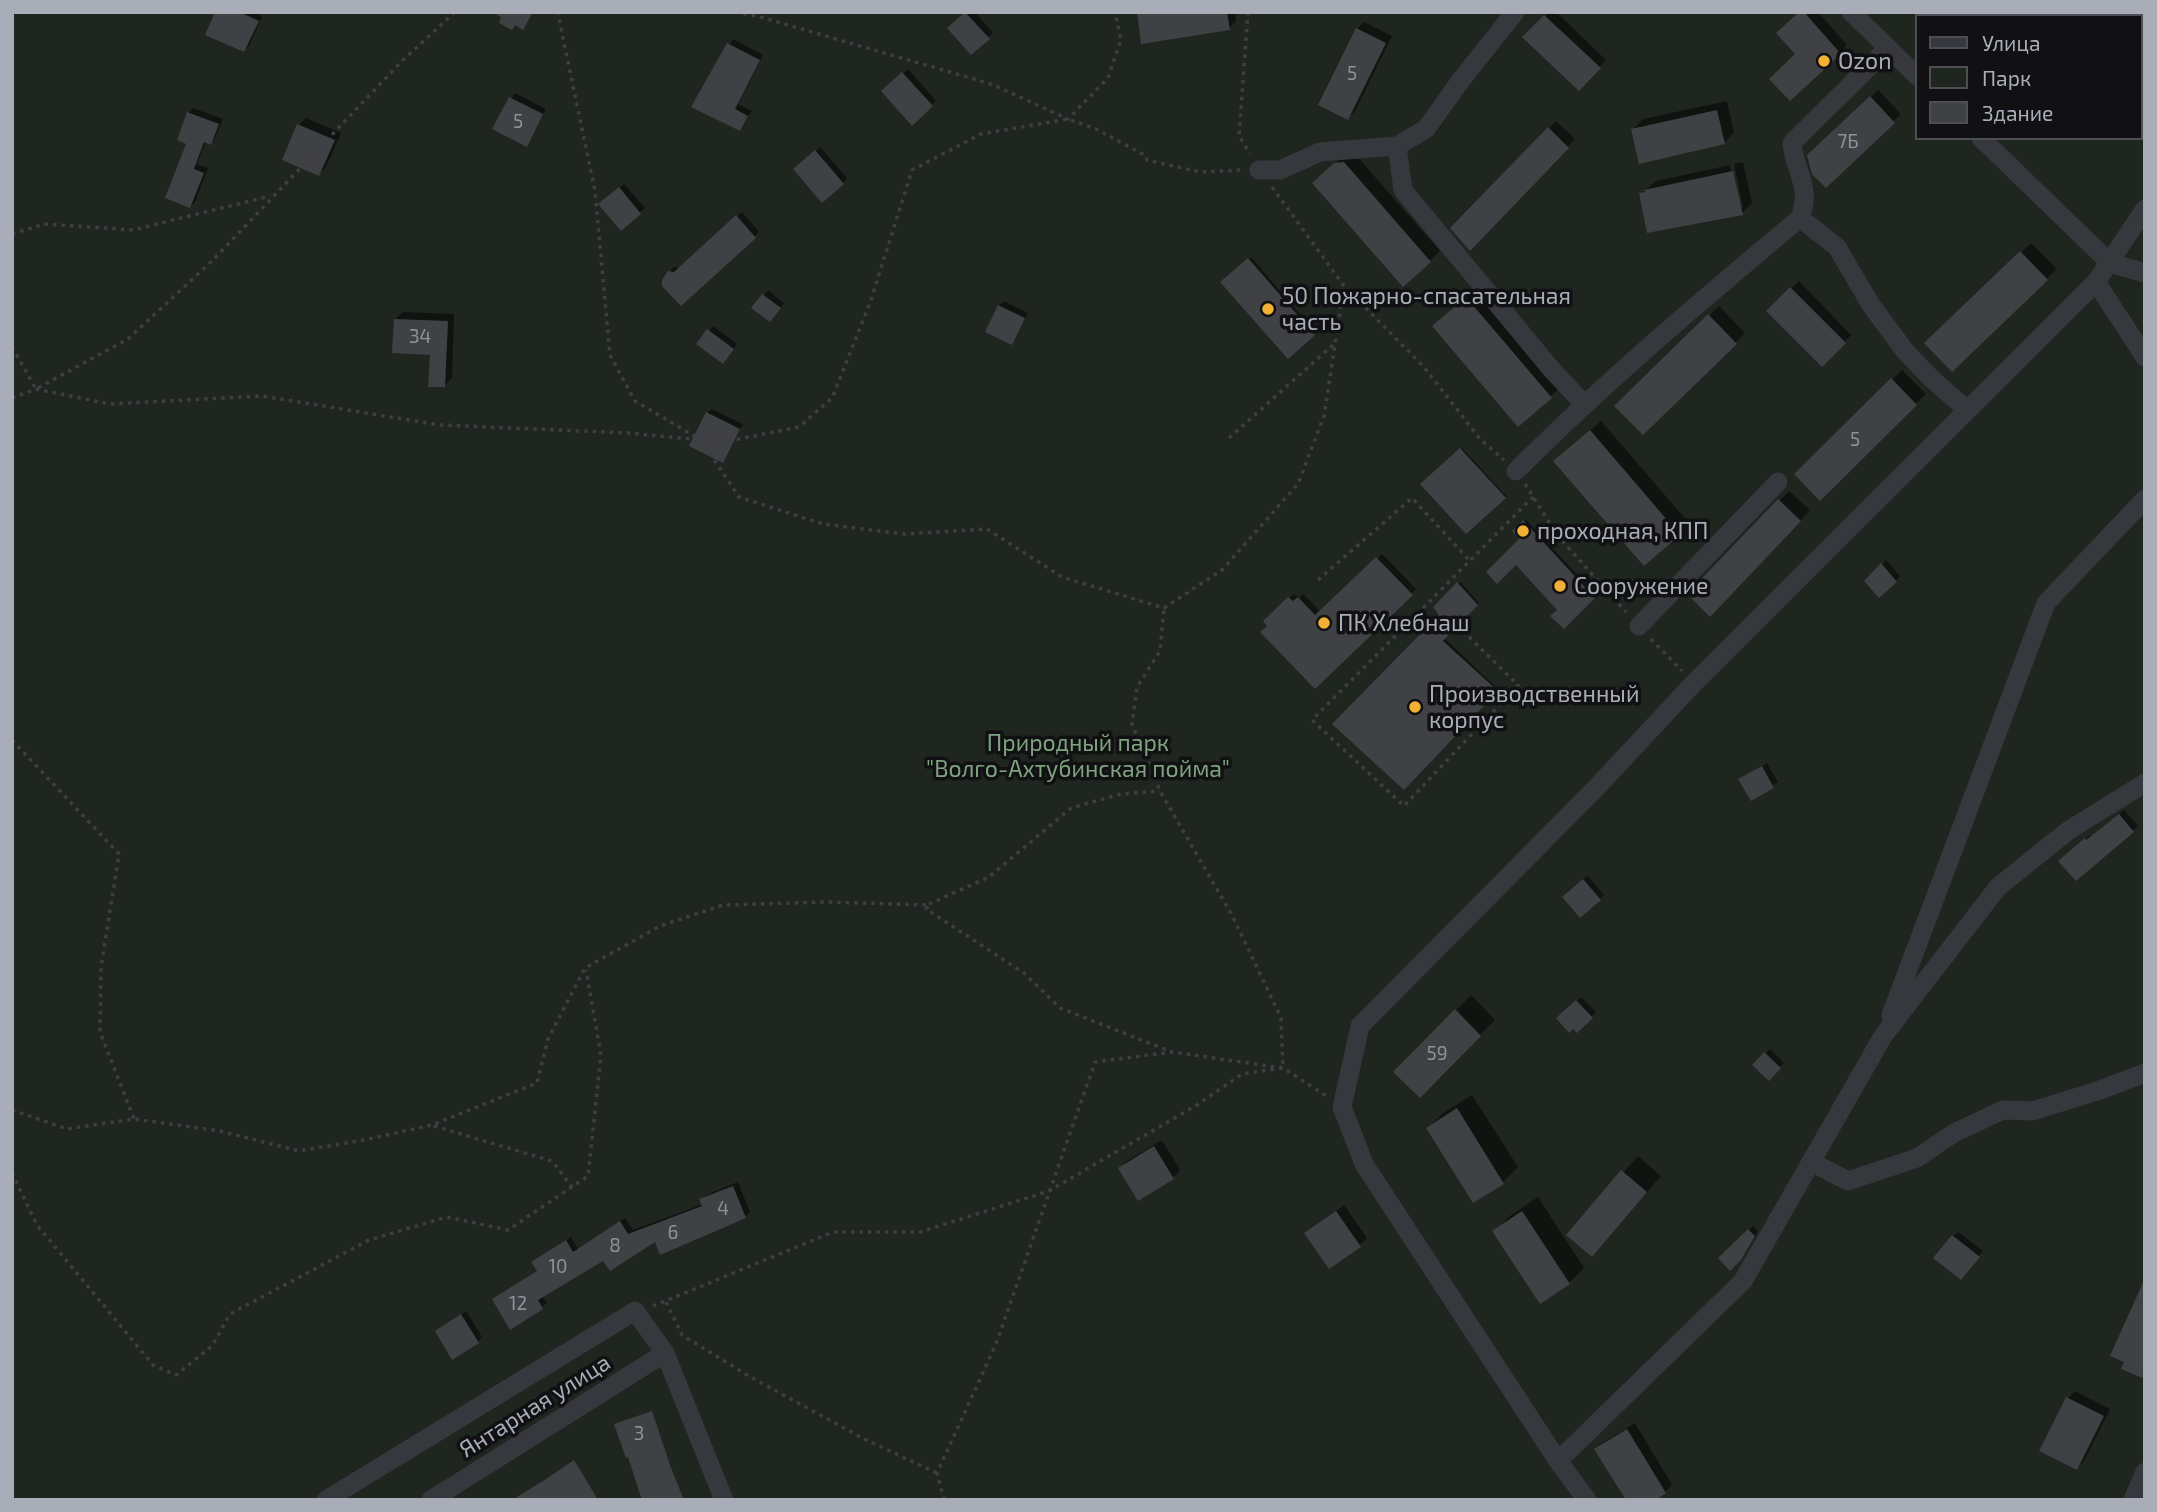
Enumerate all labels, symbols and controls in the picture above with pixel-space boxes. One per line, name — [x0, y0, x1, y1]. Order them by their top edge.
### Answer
legend — [1916, 14, 2143, 140]
text: Улица — [1982, 30, 2041, 55]
place label: Ozon — [1838, 47, 1891, 75]
marker: Ozon — [1816, 53, 1832, 69]
house number: 5 — [1347, 63, 1357, 85]
text: Парк — [1982, 65, 2031, 90]
text: Здание — [1982, 100, 2053, 125]
house number: 5 — [513, 111, 523, 133]
house number: 7Б — [1837, 131, 1859, 153]
place label: 50 Пожарно-спасательная часть — [1282, 282, 1571, 336]
marker: 50 Пожарно-спасательная часть — [1260, 301, 1276, 317]
house number: 34 — [409, 326, 431, 348]
house number: 5 — [1850, 429, 1860, 451]
place label: проходная, КПП — [1537, 517, 1708, 545]
marker: проходная, КПП — [1515, 523, 1531, 539]
place label: Сооружение — [1574, 572, 1709, 600]
marker: Сооружение — [1552, 578, 1568, 594]
place label: ПК Хлебнаш — [1338, 609, 1470, 637]
marker: ПК Хлебнаш — [1316, 615, 1332, 631]
place label: Производственный корпус — [1429, 680, 1639, 734]
marker: Производственный корпус — [1407, 699, 1423, 715]
park label: Природный парк "Волго-Ахтубинская пойма" — [926, 729, 1230, 783]
house number: 59 — [1426, 1043, 1448, 1065]
house number: 4 — [717, 1198, 729, 1220]
house number: 6 — [668, 1222, 678, 1244]
house number: 8 — [609, 1235, 621, 1257]
house number: 10 — [548, 1256, 568, 1278]
house number: 12 — [509, 1293, 527, 1315]
street label: Янтарная улица — [454, 1349, 616, 1463]
house number: 3 — [634, 1423, 644, 1445]

